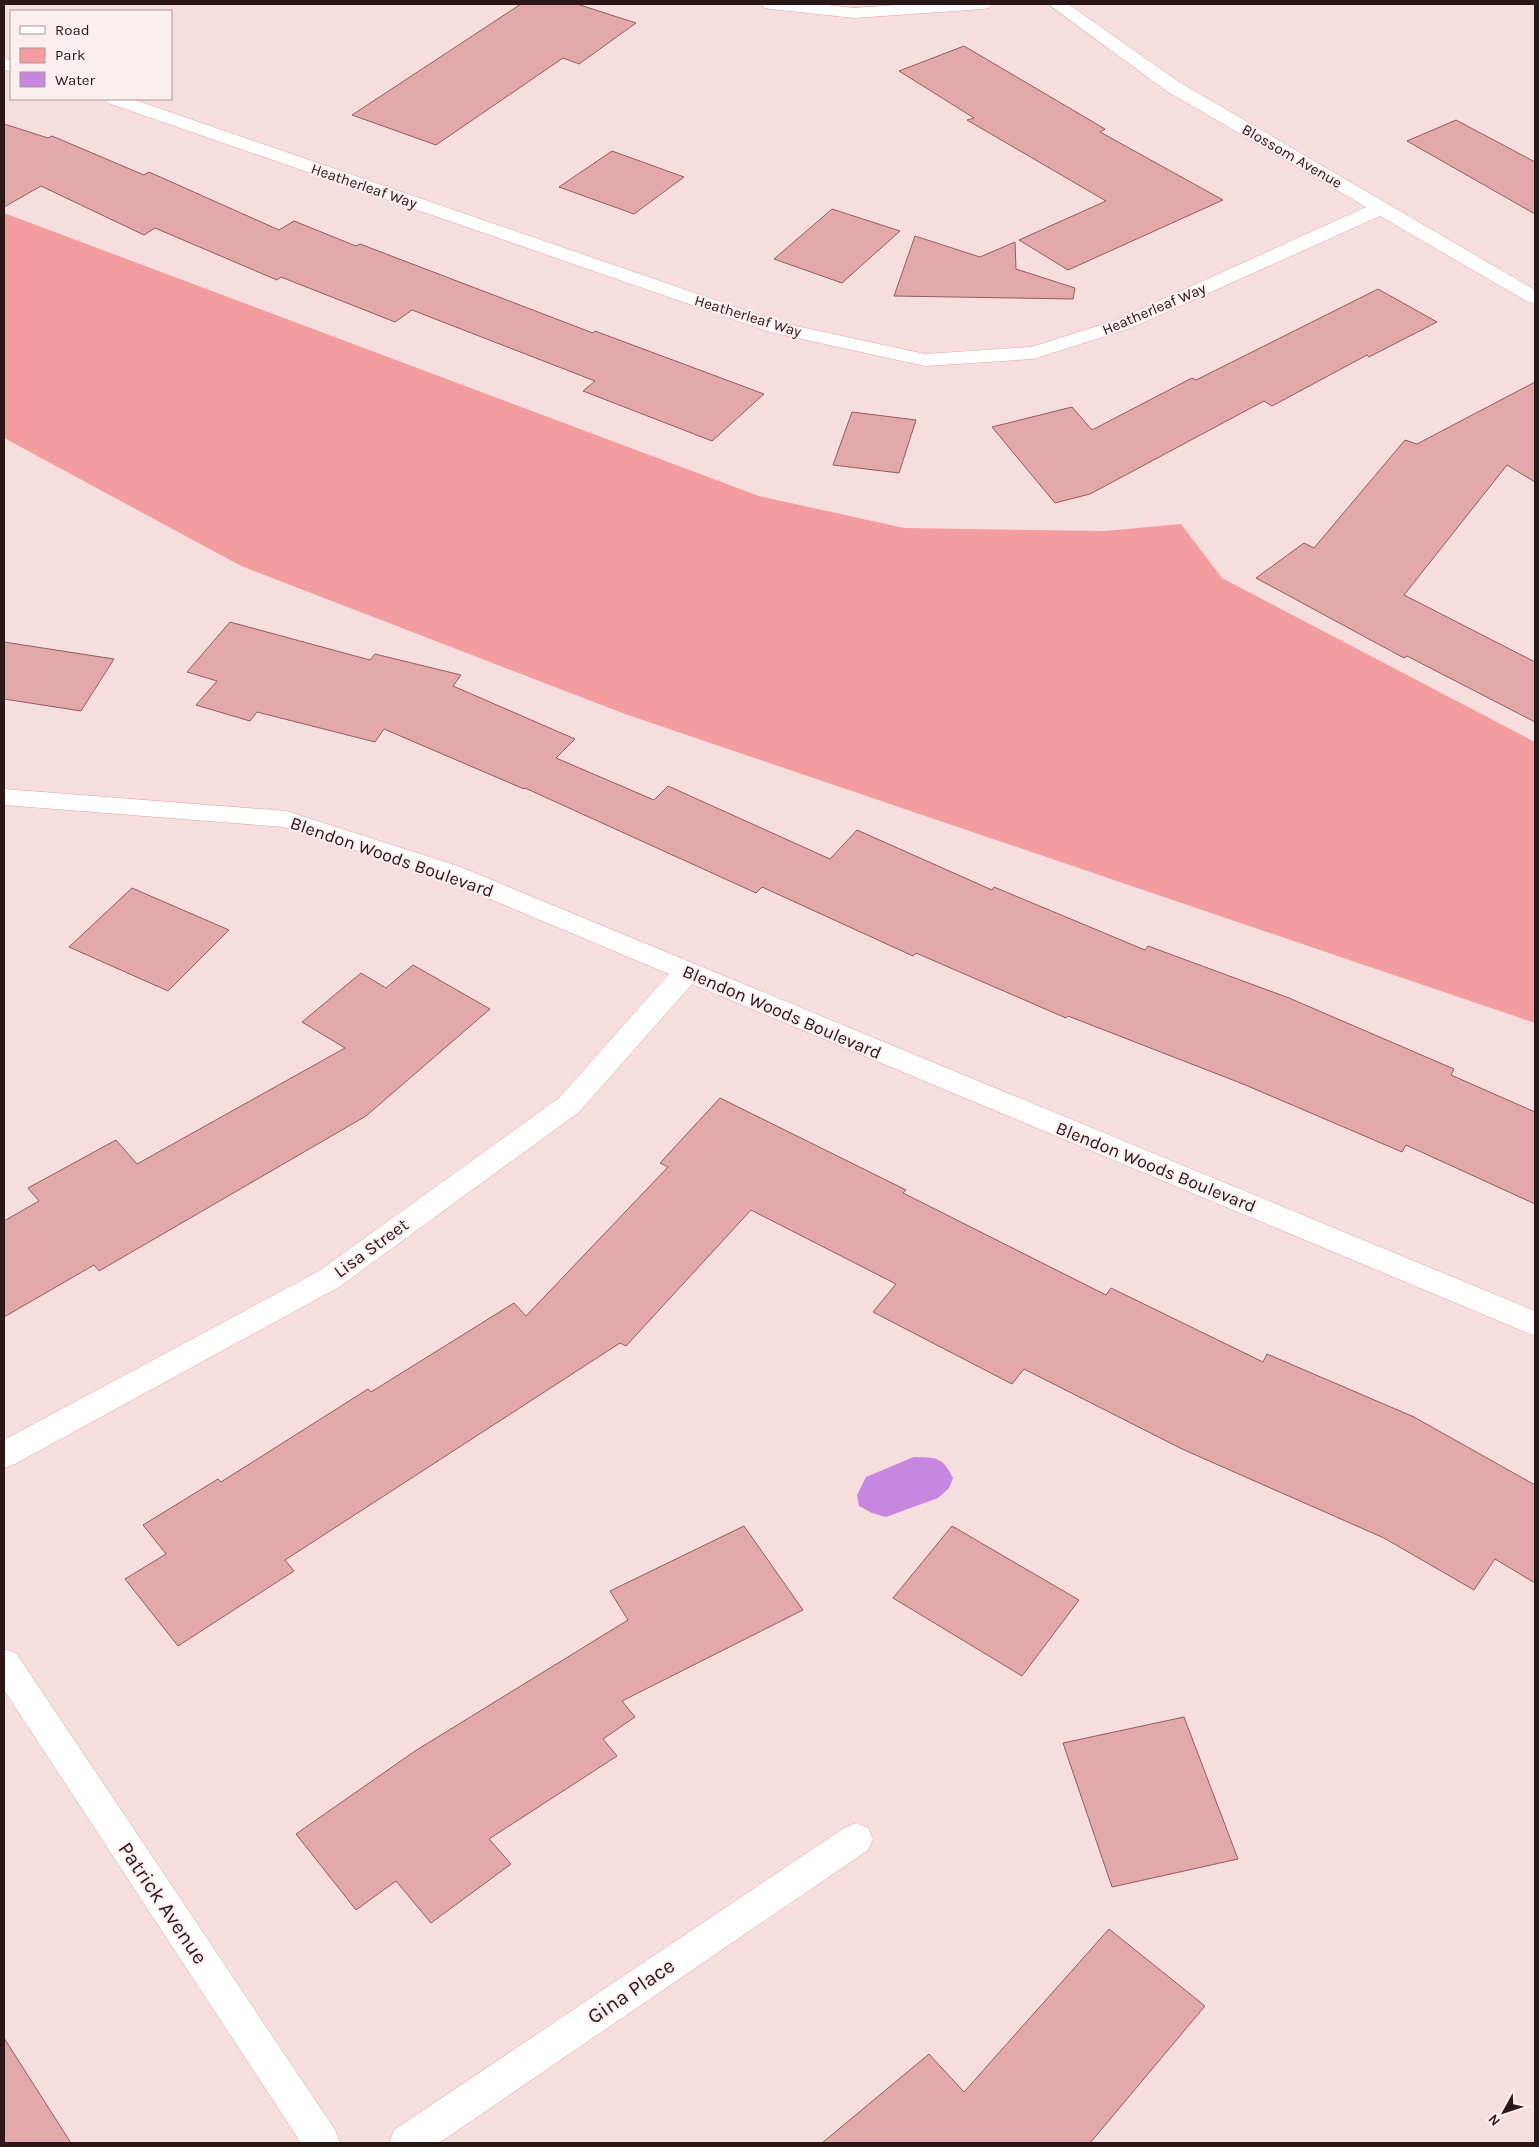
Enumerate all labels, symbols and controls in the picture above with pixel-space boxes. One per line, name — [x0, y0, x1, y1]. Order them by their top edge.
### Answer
legend — [10, 10, 172, 100]
text: Road — [55, 21, 90, 39]
text: Park — [55, 46, 85, 64]
text: Water — [55, 71, 96, 89]
street label: Blossom Avenue — [1239, 120, 1345, 192]
street label: Heatherleaf Way — [309, 159, 419, 213]
street label: Heatherleaf Way — [1099, 279, 1209, 339]
street label: Heatherleaf Way — [692, 291, 804, 341]
street label: Blendon Woods Boulevard — [287, 812, 497, 902]
street label: Blendon Woods Boulevard — [679, 960, 885, 1064]
street label: Blendon Woods Boulevard — [1053, 1117, 1259, 1217]
street label: Lisa Street — [329, 1213, 413, 1282]
street label: Patrick Avenue — [113, 1838, 213, 1968]
street label: Gina Place — [583, 1953, 679, 2029]
north arrow — [1479, 2087, 1529, 2137]
text: N — [1485, 2111, 1504, 2129]

